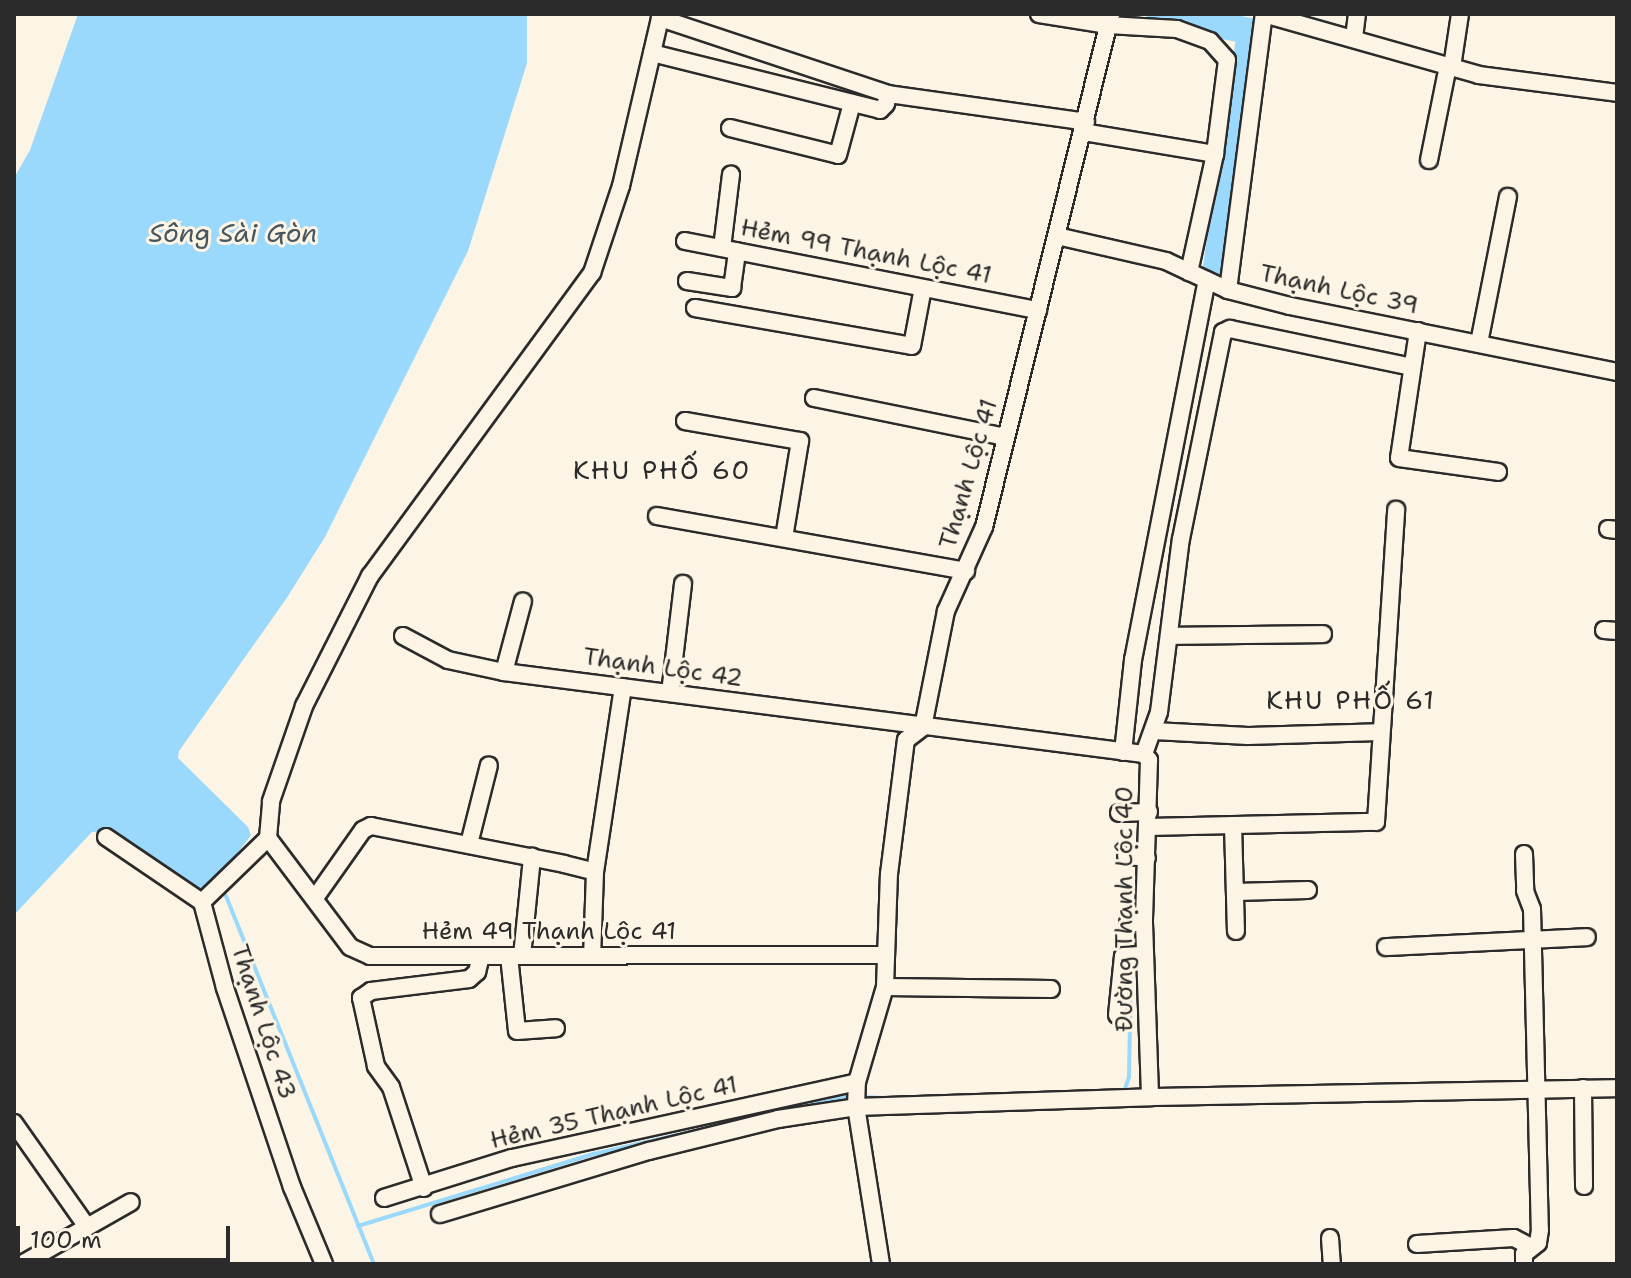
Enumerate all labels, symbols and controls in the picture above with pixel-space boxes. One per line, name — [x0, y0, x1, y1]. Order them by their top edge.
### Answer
street label: Hẻm 99 Thạnh Lộc 41 — [738, 214, 994, 290]
water label: Sông Sài Gòn — [149, 217, 317, 249]
street label: Thạnh Lộc 39 — [1257, 259, 1421, 321]
street label: Thạnh Lộc 41 — [934, 396, 1004, 552]
district label: KHU PHỐ 60 — [573, 454, 751, 486]
street label: Thạnh Lộc 42 — [581, 643, 745, 693]
district label: KHU PHỐ 61 — [1266, 684, 1436, 716]
street label: Đường Thạnh Lộc 40 — [1111, 786, 1139, 1032]
street label: Hẻm 49 Thạnh Lộc 41 — [422, 918, 676, 946]
street label: Thạnh Lộc 43 — [224, 941, 302, 1103]
street label: Hẻm 35 Thạnh Lộc 41 — [488, 1071, 740, 1155]
scale bar — [20, 1210, 234, 1260]
text: 100 m — [30, 1224, 102, 1256]

